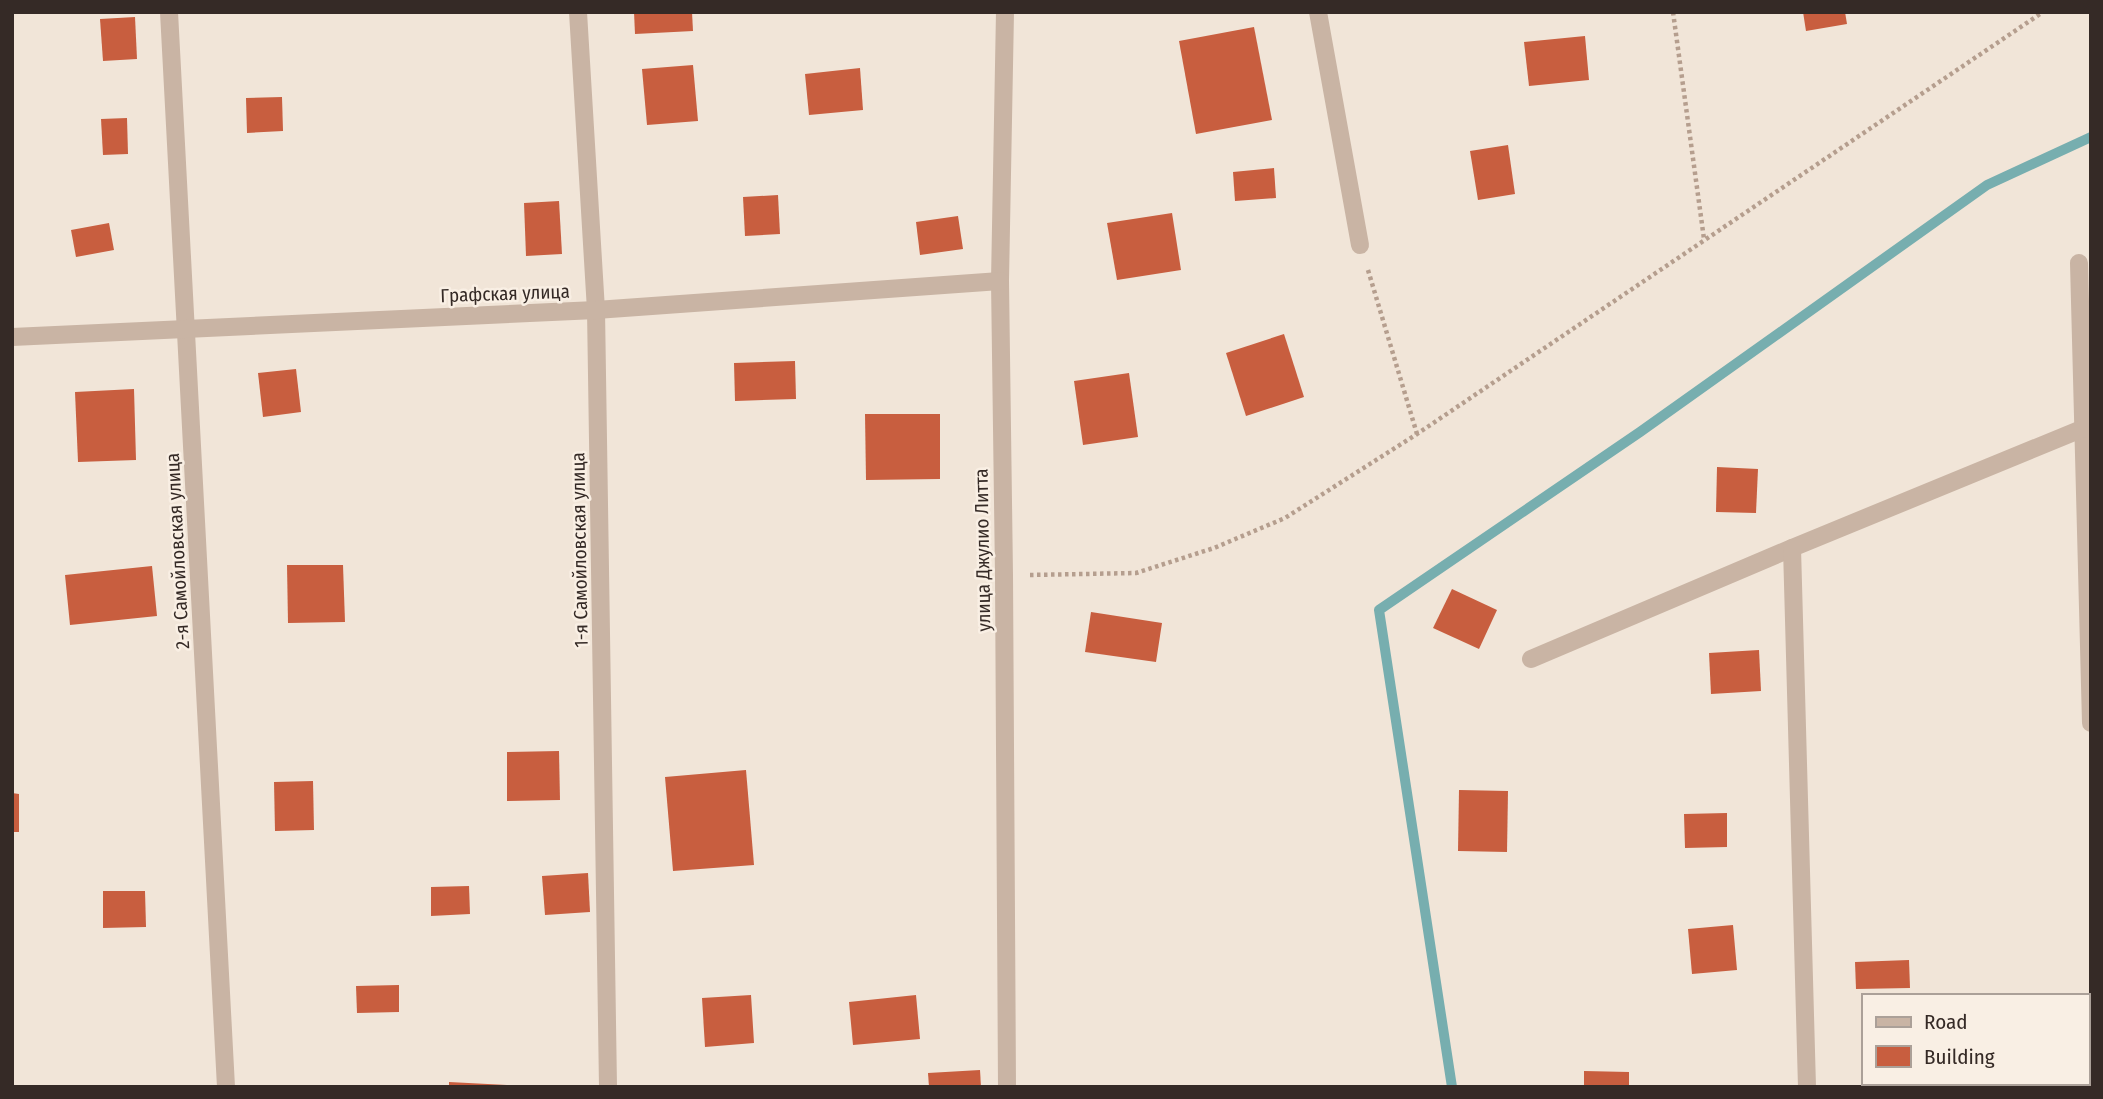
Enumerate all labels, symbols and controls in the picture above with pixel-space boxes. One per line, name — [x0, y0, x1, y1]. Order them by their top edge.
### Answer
street label: Графская улица — [440, 280, 570, 307]
street label: 2-я Самойловская улица — [161, 452, 194, 650]
street label: 1-я Самойловская улица — [566, 452, 593, 648]
street label: улица Джулио Литта — [970, 468, 995, 632]
legend — [1862, 994, 2089, 1085]
text: Road — [1924, 1009, 1968, 1035]
text: Building — [1924, 1044, 1995, 1070]

